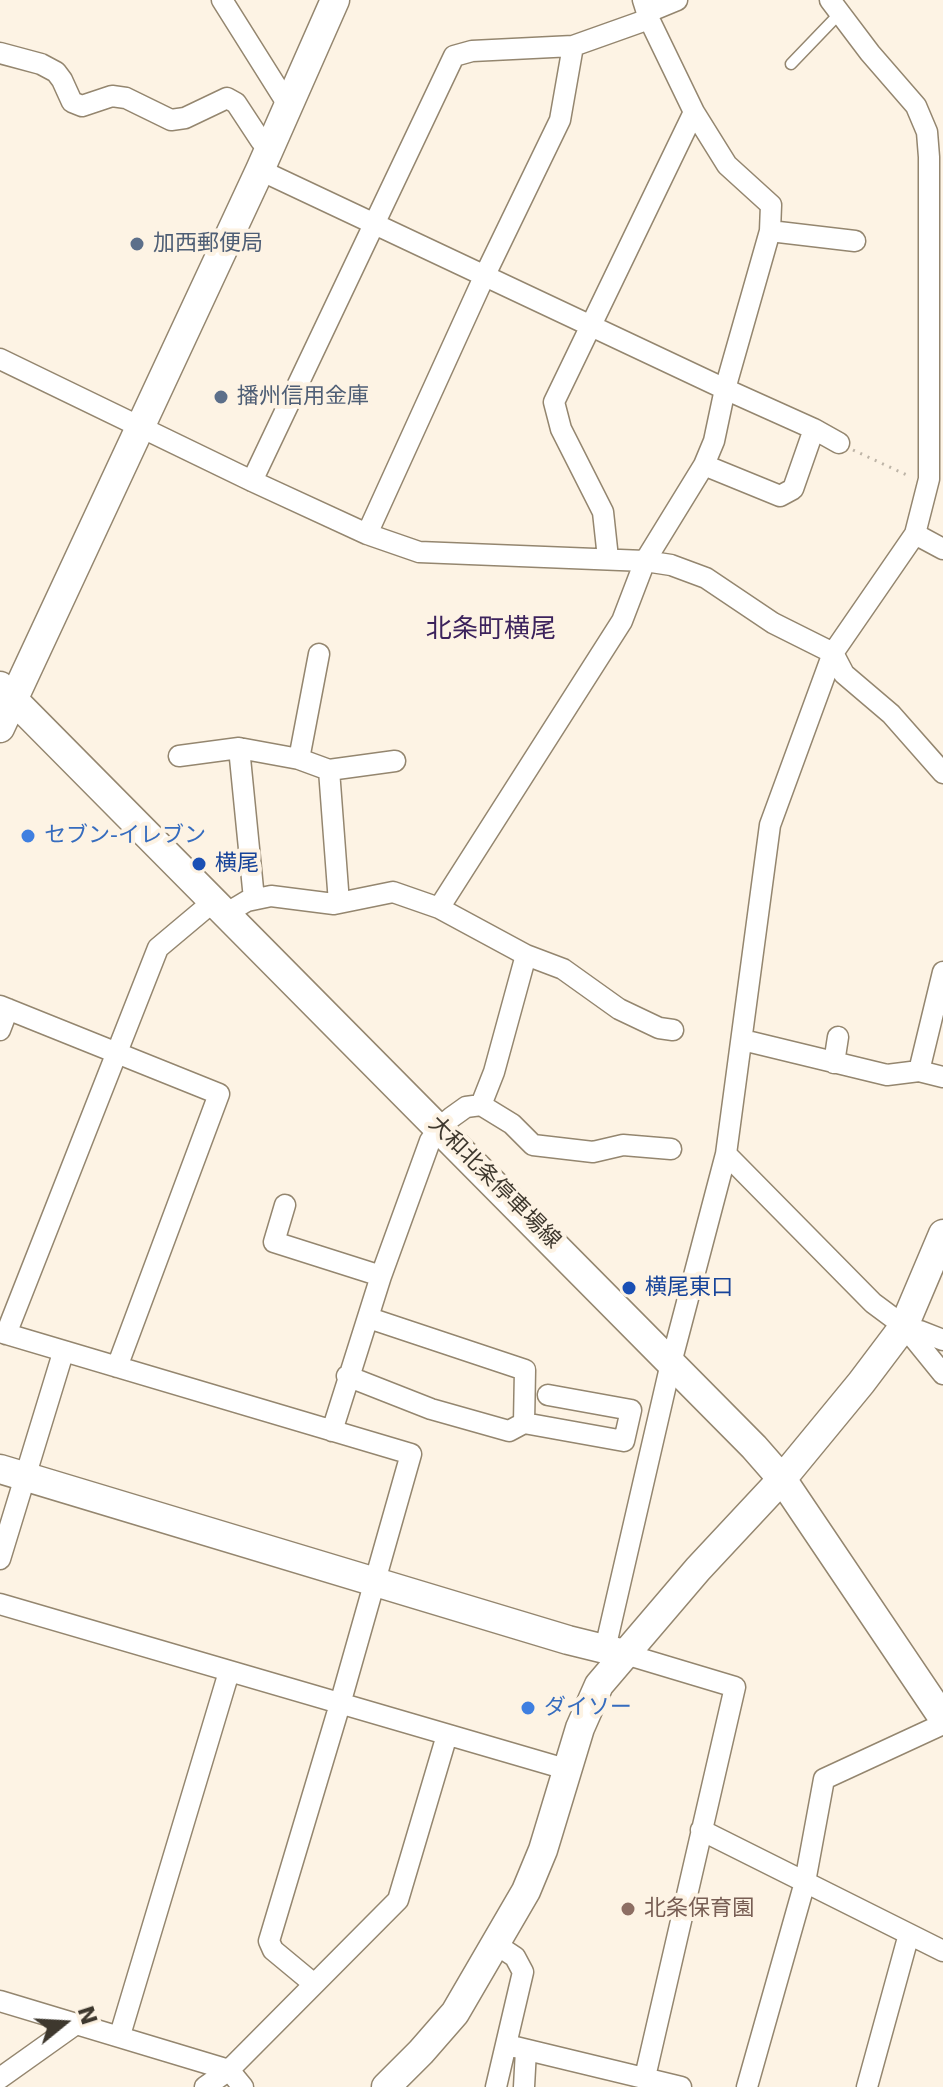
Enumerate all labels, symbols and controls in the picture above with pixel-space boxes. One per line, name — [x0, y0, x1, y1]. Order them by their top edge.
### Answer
place label: 加西郵便局 — [153, 231, 263, 257]
marker: 加西郵便局 — [128, 235, 146, 253]
place label: 播州信用金庫 — [237, 384, 369, 410]
marker: 播州信用金庫 — [212, 388, 230, 406]
district label: 北条町横尾 — [426, 614, 556, 646]
place label: セブン-イレブン — [44, 823, 206, 849]
marker: セブン-イレブン — [19, 827, 37, 845]
place label: 横尾 — [215, 851, 259, 877]
marker: 横尾 — [190, 855, 208, 873]
street label: 大和北条停車場線 — [422, 1111, 566, 1255]
place label: 横尾東口 — [645, 1275, 733, 1301]
marker: 横尾東口 — [620, 1279, 638, 1297]
place label: ダイソー — [544, 1695, 632, 1721]
marker: ダイソー — [519, 1699, 537, 1717]
place label: 北条保育園 — [644, 1896, 754, 1922]
marker: 北条保育園 — [619, 1900, 637, 1918]
north arrow — [24, 1983, 104, 2063]
text: N — [73, 2003, 102, 2028]

